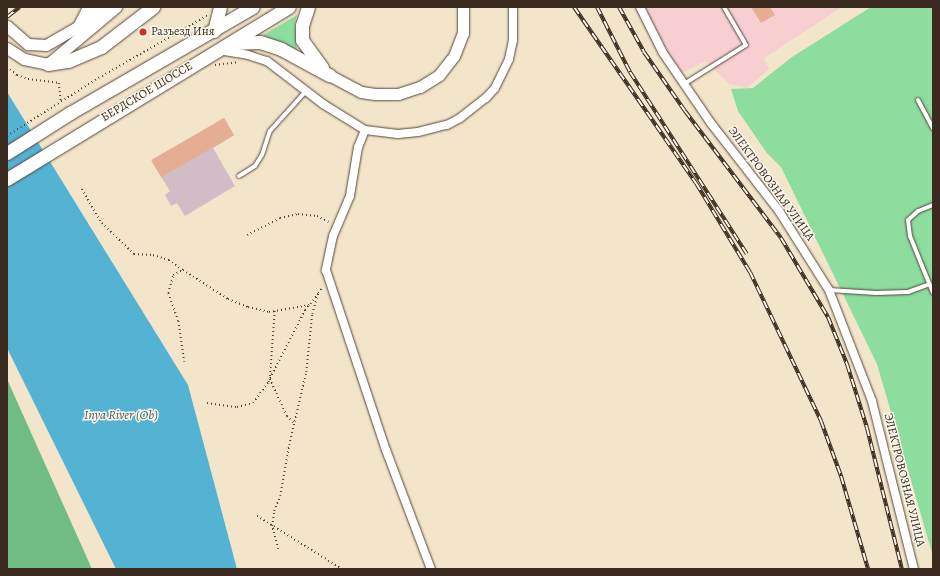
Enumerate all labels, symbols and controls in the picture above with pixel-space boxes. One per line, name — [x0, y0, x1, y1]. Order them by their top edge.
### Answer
place label: Разъезд Иня — [151, 25, 215, 39]
marker: Разъезд Иня — [138, 27, 148, 37]
street label: БЕРДСКОЕ ШОССЕ — [99, 59, 195, 125]
street label: ЭЛЕКТРОВОЗНАЯ УЛИЦА — [725, 124, 817, 244]
water label: Inya River (Ob) — [84, 407, 158, 423]
street label: ЭЛЕКТРОВОЗНАЯ УЛИЦА — [880, 412, 928, 548]

